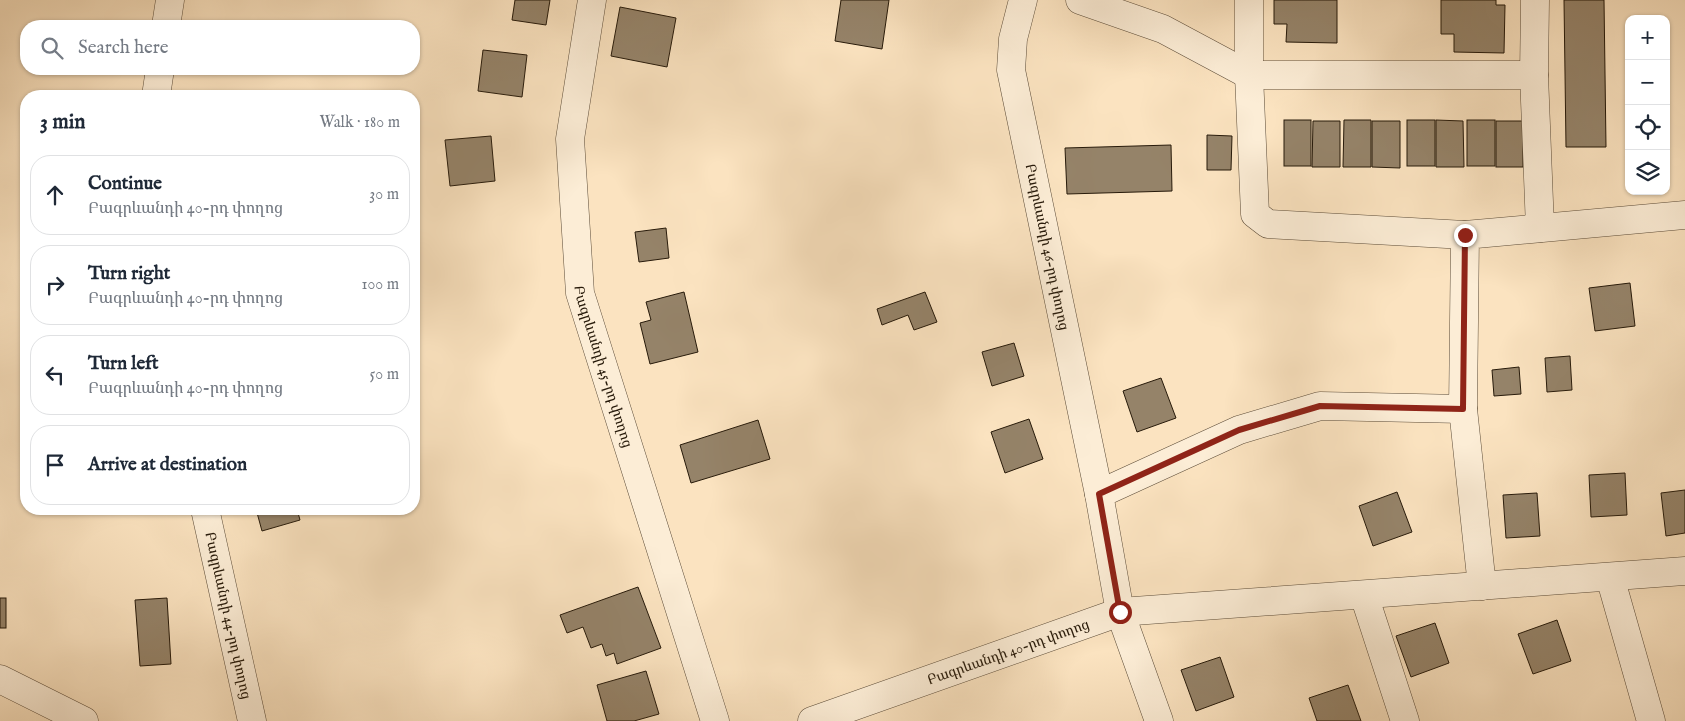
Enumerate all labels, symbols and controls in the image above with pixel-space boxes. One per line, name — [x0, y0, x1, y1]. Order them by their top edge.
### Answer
map controls — [1625, 15, 1670, 195]
button: + — [1625, 15, 1670, 60]
search box — [20, 20, 420, 75]
icon: search — [38, 34, 66, 62]
text: Search here — [78, 36, 169, 60]
button: − — [1625, 60, 1670, 105]
button: locate — [1625, 105, 1670, 150]
text: 3 min — [40, 109, 85, 136]
text: Walk · 180 m — [319, 113, 400, 133]
button: layers — [1625, 150, 1670, 195]
street label: Բագրևանդի 46-րդ փողոց — [1021, 162, 1073, 332]
text: Continue — [88, 172, 162, 196]
icon: ahead — [41, 181, 69, 209]
text: 30 m — [369, 185, 399, 205]
text: Բագրևանդի 40-րդ փողոց — [88, 199, 283, 219]
route end — [1454, 224, 1477, 247]
text: Turn right — [88, 262, 170, 286]
icon: right — [41, 271, 69, 299]
text: 100 m — [362, 275, 399, 295]
street label: Բագրևանդի 45-րդ փողոց — [570, 285, 636, 450]
text: Բագրևանդի 40-րդ փողոց — [88, 289, 283, 309]
text: Turn left — [88, 352, 159, 376]
icon: left — [41, 361, 69, 389]
text: 50 m — [370, 365, 399, 385]
text: Բագրևանդի 40-րդ փողոց — [88, 379, 283, 399]
icon: arrive — [41, 451, 69, 479]
text: Arrive at destination — [88, 453, 247, 477]
street label: Բագրևանդի 44-րդ փողոց — [200, 530, 255, 701]
route start — [1109, 601, 1132, 624]
street label: Բագրևանդի 40-րդ փողոց — [925, 616, 1092, 690]

